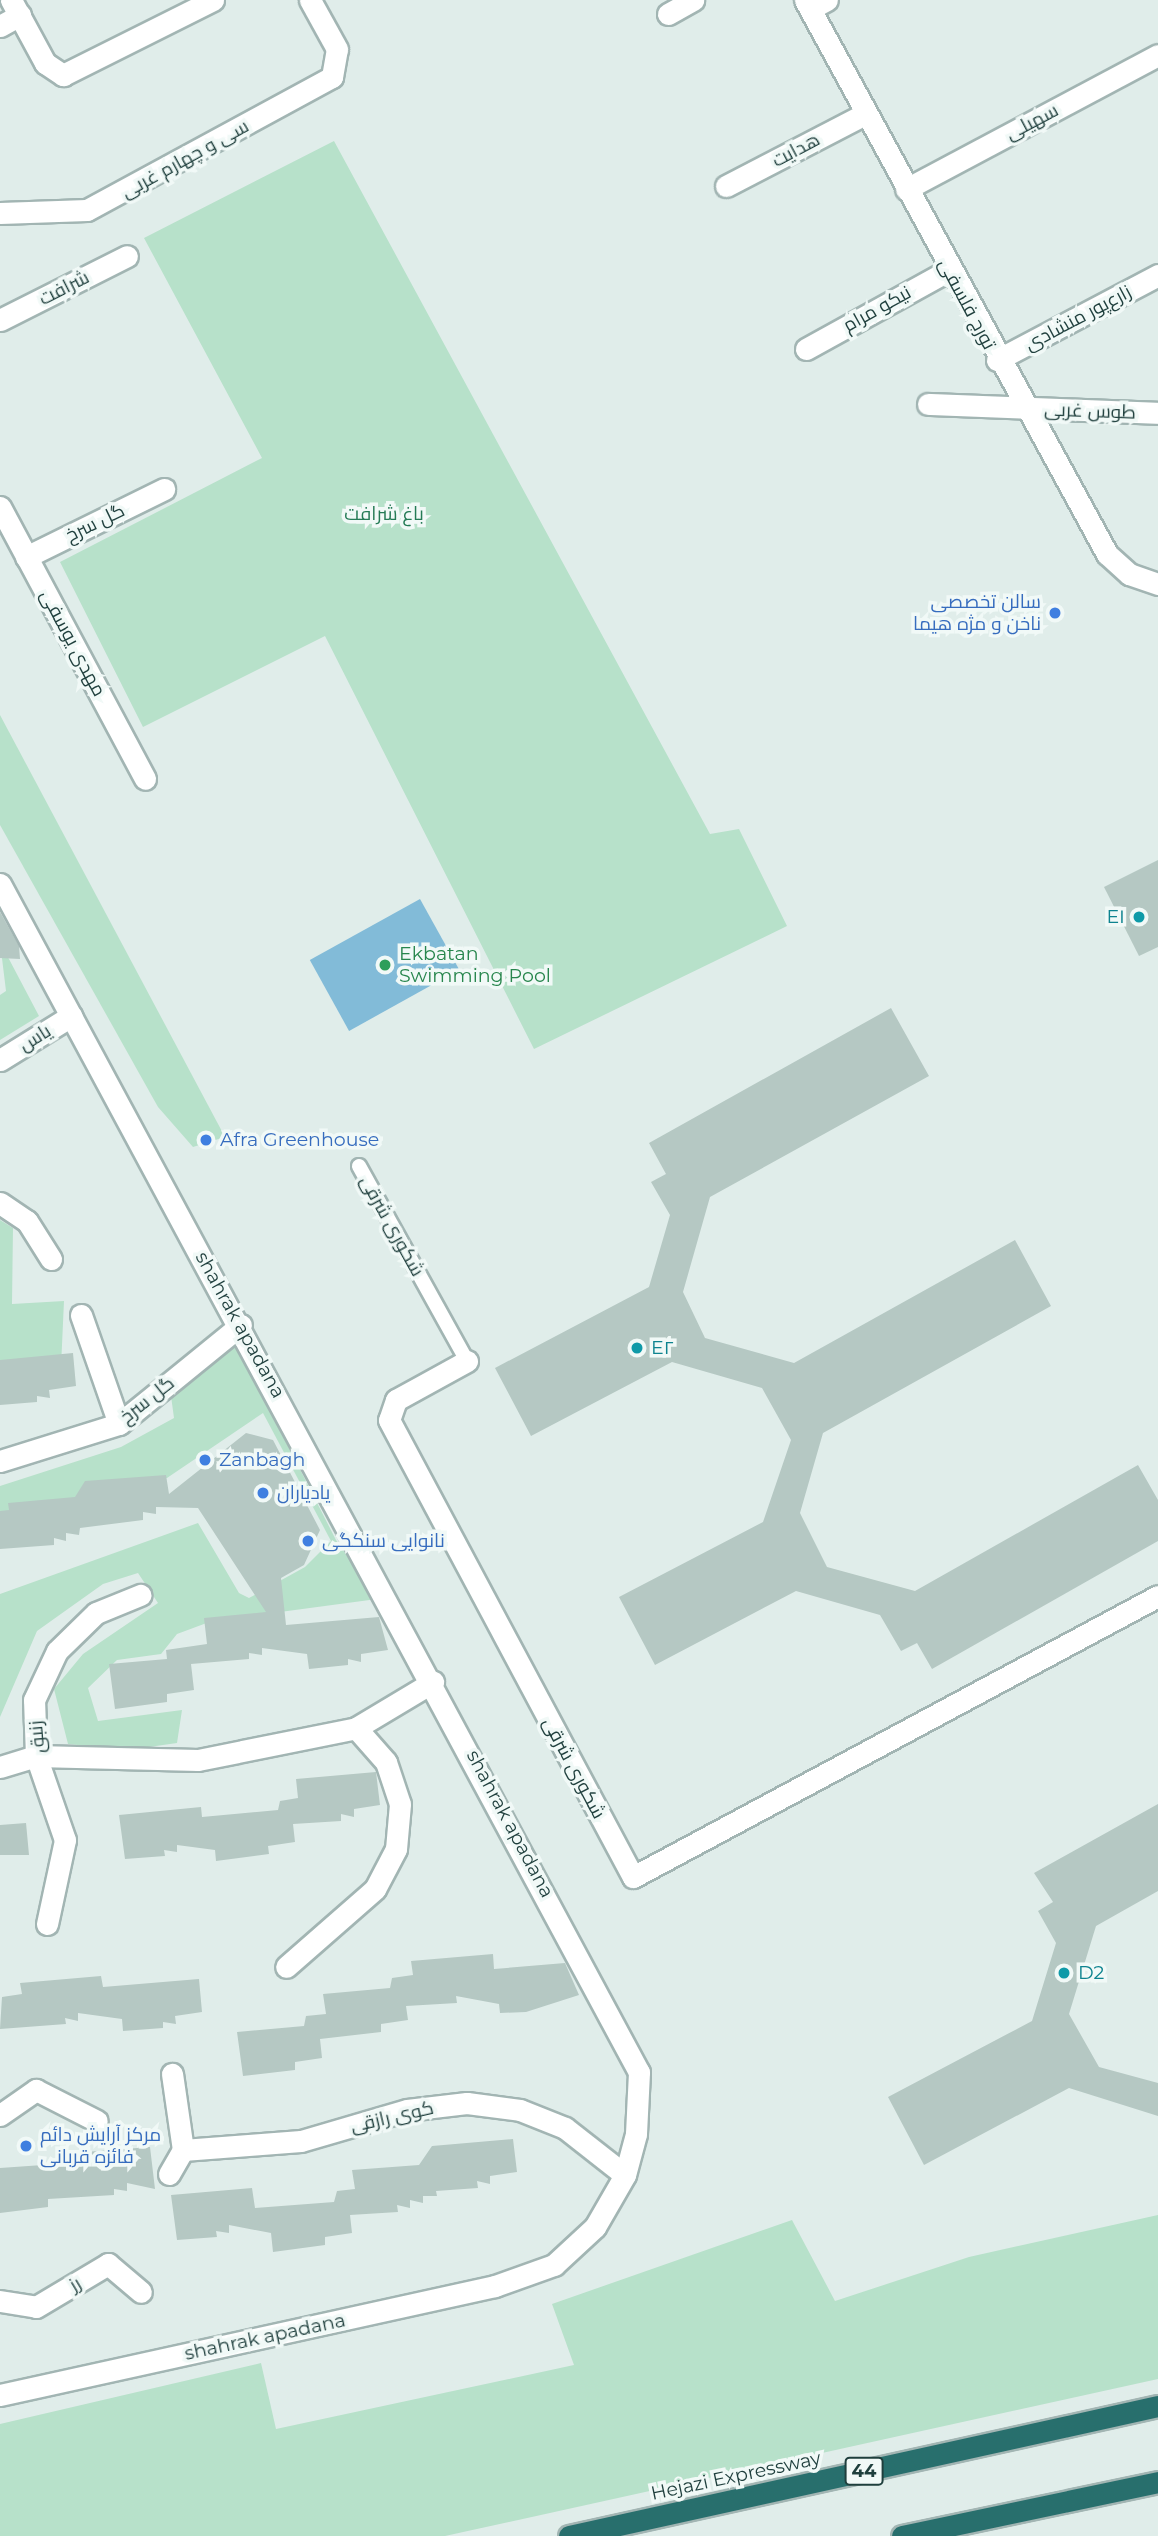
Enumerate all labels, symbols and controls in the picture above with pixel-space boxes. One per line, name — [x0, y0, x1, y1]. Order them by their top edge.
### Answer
street label: سهیلی — [1002, 99, 1062, 145]
street label: سی و چهارم غربی — [117, 115, 253, 203]
street label: هدایت — [768, 128, 824, 172]
street label: تورج فلسفی — [934, 255, 1000, 353]
street label: شرافت — [35, 266, 93, 310]
street label: زارع‌پور منشادی — [1021, 280, 1135, 356]
street label: نیکو مرام — [839, 281, 915, 337]
street label: طوس غربی — [1044, 398, 1136, 424]
street label: گل سرخ — [62, 499, 128, 547]
park label: باغ شرافت — [344, 503, 424, 525]
street label: مهدی یوسفی — [35, 586, 111, 700]
place label: سالن تخصصی ناخن و مژه هیما — [913, 591, 1041, 635]
marker: سالن تخصصی ناخن و مژه هیما — [1047, 605, 1063, 621]
place label: E۱ — [1106, 906, 1125, 928]
marker: E۱ — [1131, 909, 1147, 925]
place label: Ekbatan Swimming Pool — [399, 943, 551, 987]
marker: Ekbatan Swimming Pool — [377, 957, 393, 973]
street label: یاس — [15, 1019, 55, 1057]
place label: Afra Greenhouse — [220, 1129, 379, 1151]
marker: Afra Greenhouse — [198, 1132, 214, 1148]
street label: شکوری شرقی — [355, 1172, 429, 1280]
street label: shahrak apadana — [190, 1248, 290, 1402]
place label: E۲ — [651, 1337, 674, 1359]
marker: E۲ — [629, 1340, 645, 1356]
street label: گل سرخ — [115, 1372, 179, 1428]
place label: Zanbagh — [219, 1449, 305, 1471]
marker: Zanbagh — [197, 1452, 213, 1468]
place label: یادیاران — [277, 1482, 330, 1504]
marker: یادیاران — [255, 1485, 271, 1501]
place label: نانوایی سنکگی — [322, 1530, 445, 1552]
marker: نانوایی سنکگی — [300, 1533, 316, 1549]
street label: شکوری شرقی — [538, 1713, 610, 1823]
street label: زنبق — [24, 1720, 50, 1754]
street label: shahrak apadana — [461, 1746, 559, 1902]
place label: D2 — [1078, 1962, 1104, 1984]
marker: D2 — [1056, 1965, 1072, 1981]
street label: کوی رازقی — [348, 2096, 436, 2138]
place label: مرکز آرایش دائم فائزه قربانی — [40, 2124, 161, 2168]
marker: مرکز آرایش دائم فائزه قربانی — [18, 2138, 34, 2154]
street label: رز — [65, 2272, 85, 2296]
street label: shahrak apadana — [182, 2309, 348, 2365]
street label: Hejazi Expressway — [649, 2447, 823, 2505]
road number: 44 — [843, 2456, 885, 2486]

